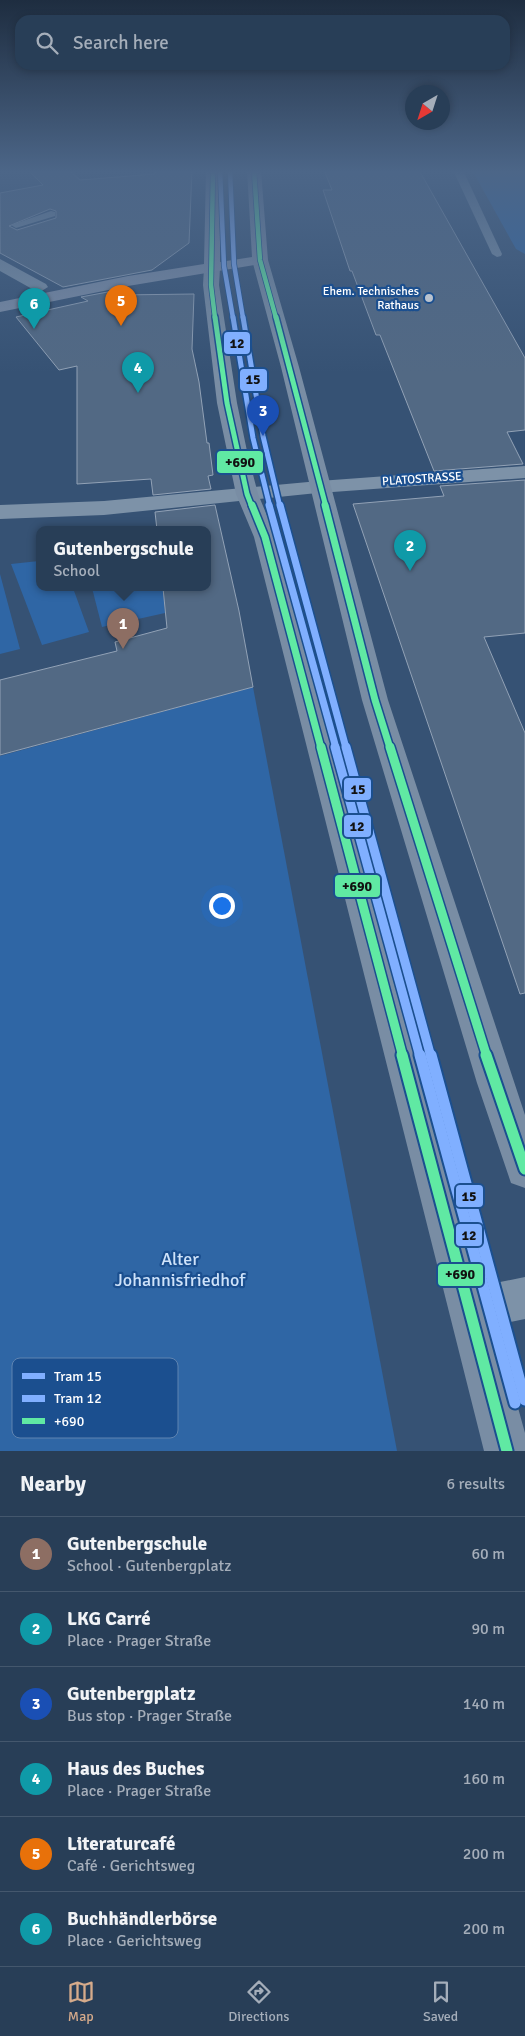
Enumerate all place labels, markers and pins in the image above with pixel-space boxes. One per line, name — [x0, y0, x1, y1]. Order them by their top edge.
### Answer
place label: Ehem. Technisches Rathaus — [323, 284, 419, 313]
pin: 5 — [105, 285, 137, 326]
pin: 6 — [18, 288, 50, 329]
marker: Ehem. Technisches Rathaus — [423, 292, 435, 304]
pin: 4 — [122, 352, 154, 393]
pin: 3 — [247, 395, 279, 436]
pin: 2 — [394, 530, 426, 571]
pin: 1 — [107, 608, 139, 649]

